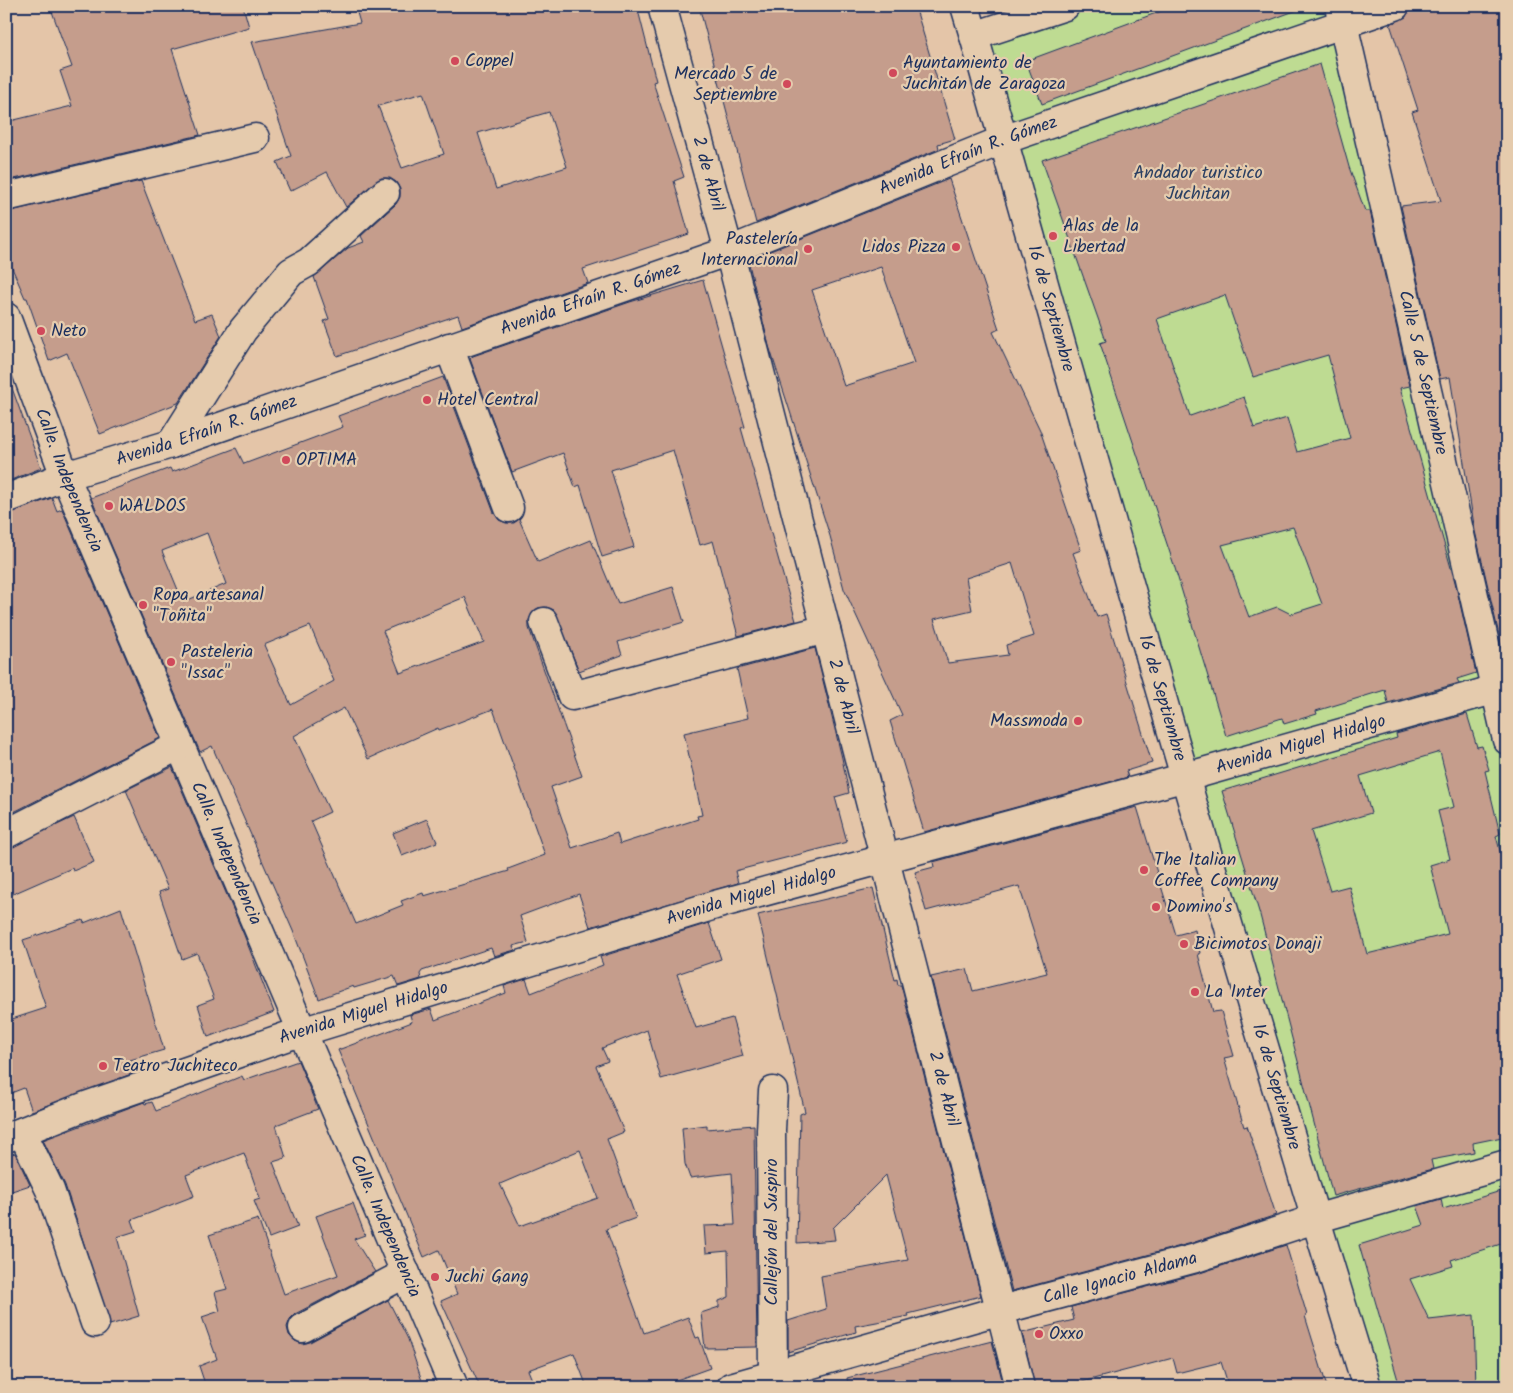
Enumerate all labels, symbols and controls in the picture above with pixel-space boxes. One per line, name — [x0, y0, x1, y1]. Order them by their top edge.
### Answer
place label: Coppel — [465, 47, 514, 76]
place label: Ayuntamiento de Juchitán de Zaragoza — [903, 49, 1066, 99]
marker: Coppel — [449, 55, 461, 67]
place label: Mercado 5 de Septiembre — [674, 60, 777, 110]
marker: Ayuntamiento de Juchitán de Zaragoza — [887, 67, 899, 79]
marker: Mercado 5 de Septiembre — [781, 78, 793, 90]
street label: Avenida Efraín R. Gómez — [874, 108, 1061, 203]
street label: 2 de Abril — [684, 133, 732, 215]
park label: Andador turistico Juchitan — [1133, 159, 1263, 209]
place label: Alas de la Libertad — [1063, 212, 1139, 262]
place label: Pastelería Internacional — [701, 225, 799, 275]
marker: Alas de la Libertad — [1047, 230, 1059, 242]
place label: Lidos Pizza — [862, 233, 946, 262]
marker: Lidos Pizza — [950, 241, 962, 253]
street label: 16 de Septiembre — [1019, 242, 1083, 375]
marker: Pastelería Internacional — [802, 243, 814, 255]
street label: Avenida Efraín R. Gómez — [496, 254, 685, 344]
street label: Calle 5 de Septiembre — [1390, 287, 1456, 458]
place label: Neto — [51, 317, 86, 346]
marker: Neto — [35, 325, 47, 337]
place label: Hotel Central — [437, 386, 539, 415]
street label: Avenida Efraín R. Gómez — [112, 387, 301, 474]
marker: Hotel Central — [421, 394, 433, 406]
street label: Calle. Independencia — [27, 404, 111, 557]
place label: OPTIMA — [296, 446, 357, 475]
marker: OPTIMA — [280, 454, 292, 466]
place label: WALDOS — [119, 492, 186, 521]
marker: WALDOS — [103, 500, 115, 512]
place label: Ropa artesanal "Toñita" — [153, 581, 265, 631]
marker: Ropa artesanal "Toñita" — [137, 599, 149, 611]
street label: 16 de Septiembre — [1130, 631, 1194, 765]
place label: Pasteleria "Issac" — [181, 638, 253, 688]
marker: Pasteleria "Issac" — [165, 656, 177, 668]
street label: 2 de Abril — [820, 656, 867, 738]
place label: Massmoda — [990, 707, 1068, 736]
street label: Avenida Miguel Hidalgo — [1212, 707, 1389, 782]
marker: Massmoda — [1072, 715, 1084, 727]
street label: Calle. Independencia — [183, 777, 270, 930]
place label: The Italian Coffee Company — [1154, 846, 1279, 896]
street label: Avenida Miguel Hidalgo — [663, 858, 840, 934]
marker: The Italian Coffee Company — [1138, 864, 1150, 876]
place label: Domino's — [1166, 893, 1233, 922]
marker: Domino's — [1150, 901, 1162, 913]
place label: Bicimotos Donaji — [1194, 930, 1322, 959]
marker: Bicimotos Donaji — [1178, 938, 1190, 950]
street label: Avenida Miguel Hidalgo — [275, 973, 452, 1053]
place label: La Inter — [1205, 978, 1268, 1007]
marker: La Inter — [1189, 986, 1201, 998]
street label: 16 de Septiembre — [1244, 1020, 1309, 1153]
street label: 2 de Abril — [920, 1048, 967, 1130]
place label: Teatro Juchiteco — [113, 1052, 238, 1081]
marker: Teatro Juchiteco — [97, 1060, 109, 1072]
street label: Calle. Independencia — [342, 1149, 429, 1302]
street label: Callejón del Suspiro — [758, 1158, 787, 1306]
street label: Calle Ignacio Aldama — [1040, 1244, 1201, 1313]
place label: Juchi Gang — [445, 1263, 529, 1292]
marker: Juchi Gang — [429, 1271, 441, 1283]
place label: Oxxo — [1049, 1320, 1084, 1349]
marker: Oxxo — [1033, 1328, 1045, 1340]

